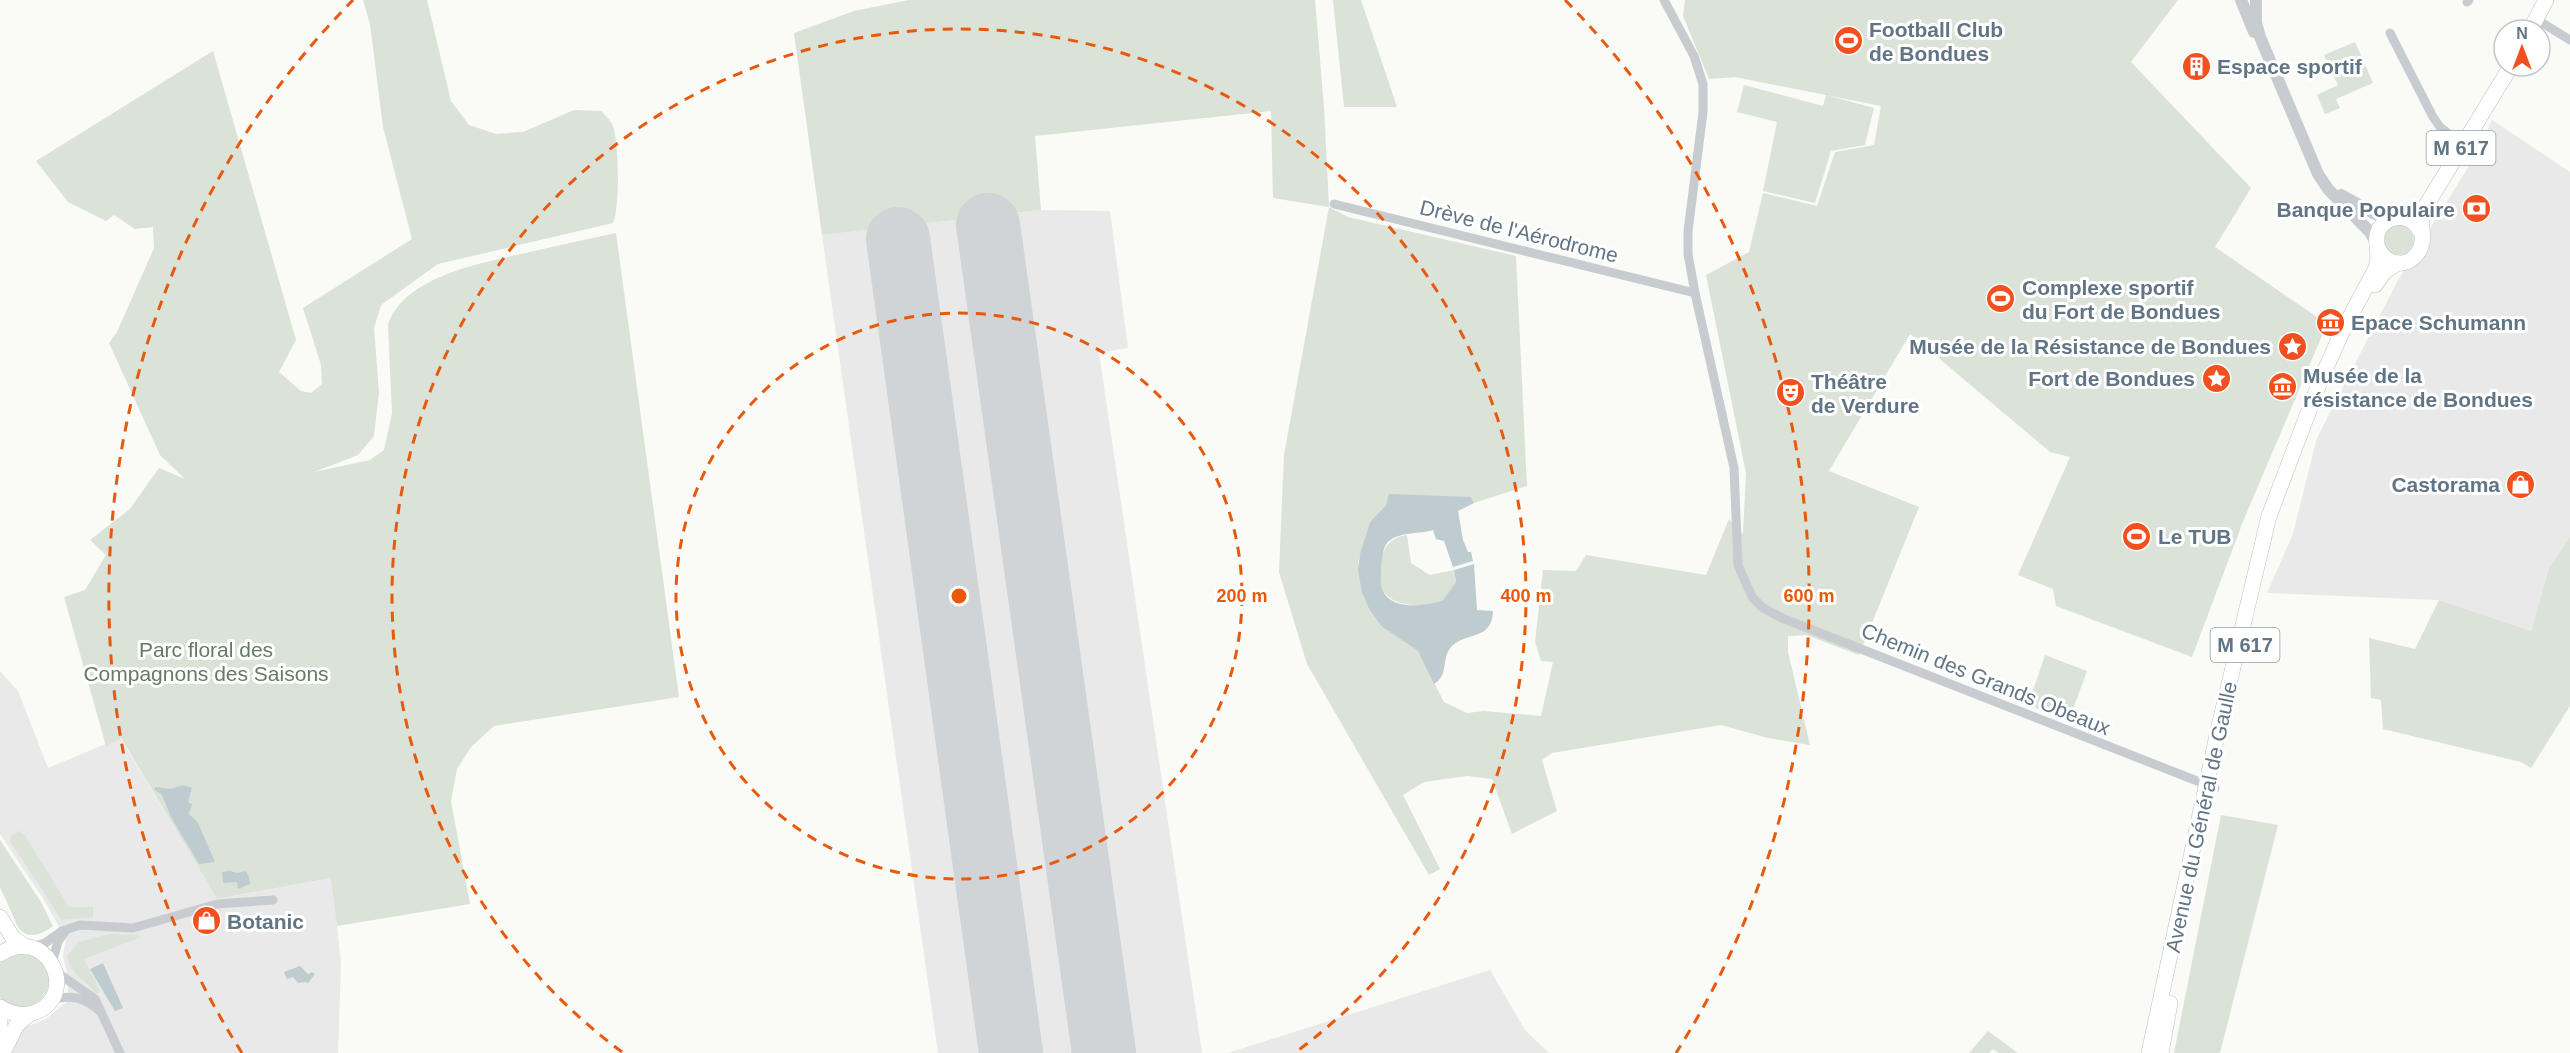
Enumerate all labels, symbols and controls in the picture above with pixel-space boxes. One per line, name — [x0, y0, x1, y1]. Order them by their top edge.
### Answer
place label: Football Club de Bondues — [1869, 18, 2003, 65]
north arrow — [2492, 18, 2552, 78]
sports icon: Football Club de Bondues — [1832, 25, 1864, 57]
text: N — [2516, 25, 2528, 42]
building icon: Espace sportif — [2180, 50, 2212, 82]
place label: Espace sportif — [2217, 55, 2363, 78]
road number: M 617 — [2426, 131, 2496, 165]
bank icon: Banque Populaire — [2460, 193, 2492, 225]
street label: Drève de l'Aérodrome — [1417, 195, 1621, 267]
place label: Banque Populaire — [2276, 198, 2455, 221]
place label: Complexe sportif du Fort de Bondues — [2022, 276, 2220, 323]
sports icon: Complexe sportif du Fort de Bondues — [1985, 283, 2017, 315]
museum icon: Epace Schumann — [2314, 306, 2346, 338]
place label: Epace Schumann — [2351, 311, 2526, 334]
place icon: Musée de la Résistance de Bondues — [2276, 330, 2308, 362]
place label: Musée de la Résistance de Bondues — [1909, 335, 2271, 358]
place icon: Fort de Bondues — [2200, 362, 2232, 394]
place label: Musée de la résistance de Bondues — [2303, 364, 2533, 411]
place label: Fort de Bondues — [2028, 367, 2195, 390]
place label: Théâtre de Verdure — [1811, 370, 1920, 417]
museum icon: Musée de la résistance de Bondues — [2266, 371, 2298, 403]
theatre icon: Théâtre de Verdure — [1774, 377, 1806, 409]
shop icon: Castorama — [2505, 468, 2537, 500]
place label: Castorama — [2391, 473, 2500, 496]
sports icon: Le TUB — [2121, 520, 2153, 552]
place label: Le TUB — [2158, 525, 2232, 548]
centre of rings — [949, 586, 969, 606]
text: 200 m — [1216, 586, 1268, 606]
text: 400 m — [1500, 586, 1552, 606]
text: 600 m — [1783, 586, 1835, 606]
street label: Chemin des Grands Obeaux — [1858, 618, 2114, 740]
road number: M 617 — [2210, 628, 2280, 662]
park label: Parc floral des Compagnons des Saisons — [83, 638, 329, 685]
street label: Avenue du Général de Gaulle — [2161, 679, 2241, 955]
shop icon: Botanic — [190, 905, 222, 937]
place label: Botanic — [227, 910, 304, 933]

